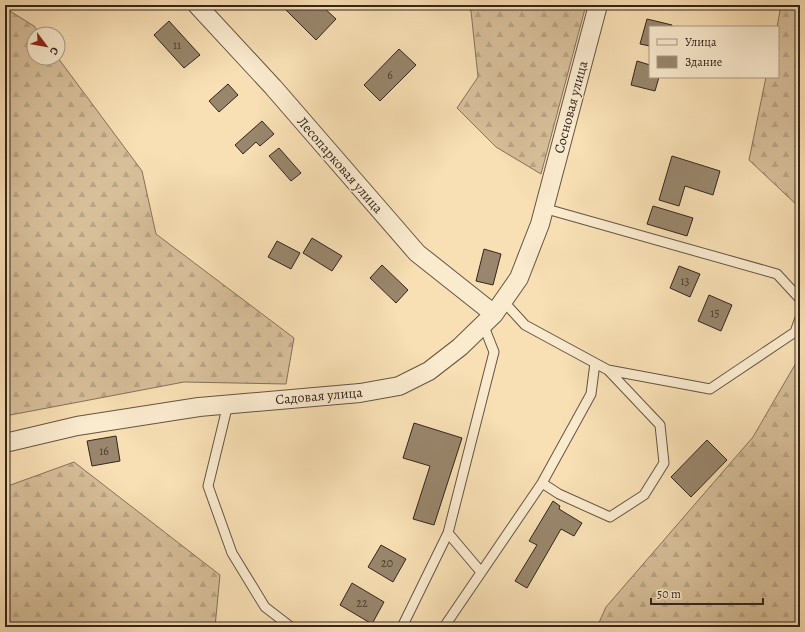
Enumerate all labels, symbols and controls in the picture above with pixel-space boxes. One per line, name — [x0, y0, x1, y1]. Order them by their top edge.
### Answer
north arrow — [26, 26, 66, 66]
legend — [649, 26, 779, 78]
text: Улица — [685, 34, 717, 50]
house number: 11 — [173, 37, 181, 53]
text: С — [46, 44, 62, 58]
text: Здание — [685, 54, 722, 70]
street label: Сосновая улица — [549, 58, 593, 155]
house number: 6 — [387, 67, 393, 83]
street label: Лесопарковая улица — [293, 113, 388, 218]
house number: 13 — [680, 273, 690, 289]
house number: 15 — [710, 305, 720, 321]
street label: Садовая улица — [275, 383, 364, 409]
house number: 16 — [99, 443, 109, 459]
house number: 20 — [381, 555, 393, 571]
scale bar — [651, 580, 763, 606]
text: 50 m — [657, 586, 681, 602]
house number: 22 — [356, 595, 368, 611]

